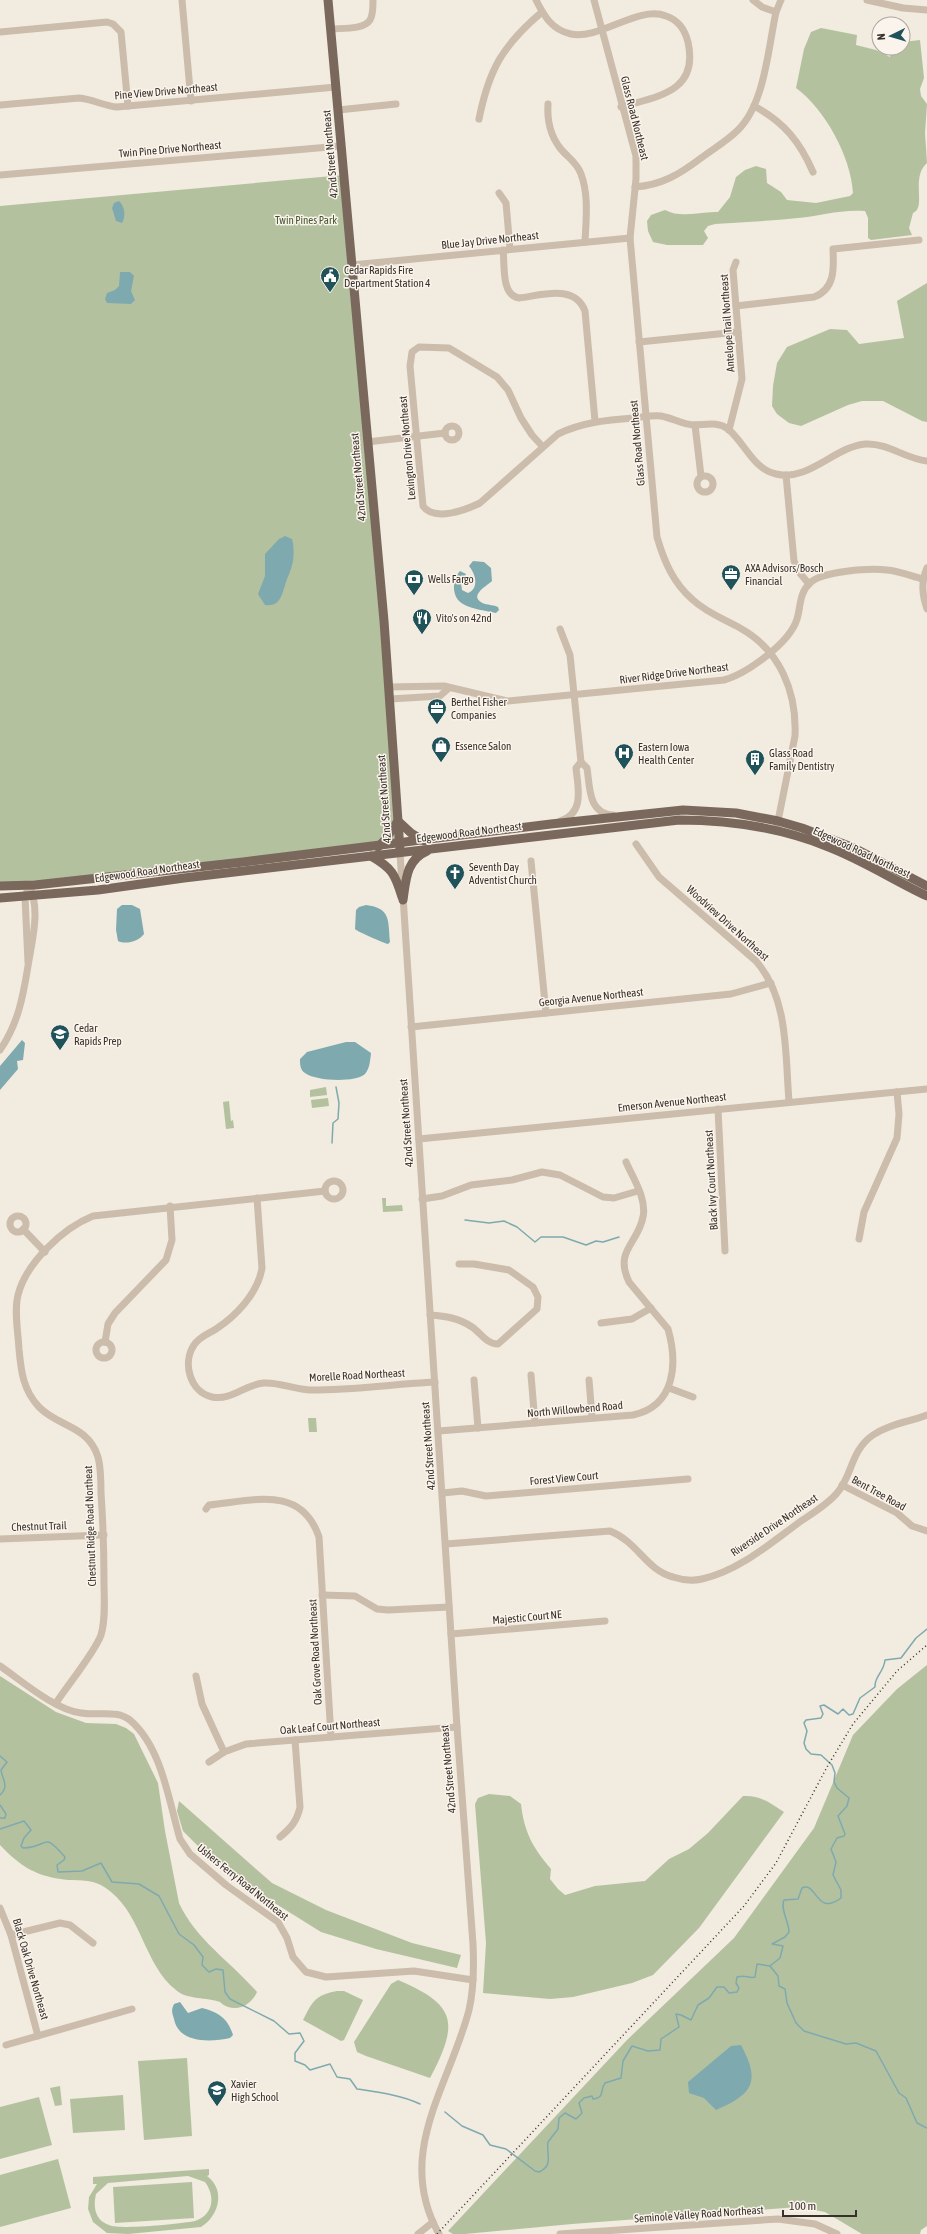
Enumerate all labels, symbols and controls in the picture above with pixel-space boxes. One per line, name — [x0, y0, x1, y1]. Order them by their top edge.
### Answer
north arrow — [871, 16, 911, 56]
text: N — [875, 33, 887, 41]
street label: Glass Road Northeast — [619, 75, 651, 161]
street label: Pine View Drive Northeast — [114, 81, 218, 101]
street label: 42nd Street Northeast — [320, 109, 340, 199]
street label: Twin Pine Drive Northeast — [118, 139, 222, 159]
park label: Twin Pines Park — [275, 214, 337, 226]
street label: Blue Jay Drive Northeast — [441, 229, 539, 251]
place label: Cedar Rapids Fire Department Station 4 — [344, 264, 431, 289]
public building icon: Cedar Rapids Fire Department Station 4 — [319, 265, 341, 293]
street label: Antelope Trail Northeast — [718, 274, 736, 372]
street label: Lexington Drive Northeast — [396, 395, 418, 501]
street label: Glass Road Northeast — [627, 400, 647, 486]
street label: 42nd Street Northeast — [348, 432, 368, 522]
place label: AXA Advisors/Bosch Financial — [745, 562, 823, 587]
office icon: AXA Advisors/Bosch Financial — [720, 563, 742, 591]
bank icon: Wells Fargo — [403, 568, 425, 596]
place label: Wells Fargo — [428, 573, 474, 585]
restaurant icon: Vito's on 42nd — [411, 607, 433, 635]
place label: Vito's on 42nd — [436, 612, 492, 624]
street label: River Ridge Drive Northeast — [619, 660, 729, 686]
place label: Berthel Fisher Companies — [451, 696, 507, 721]
office icon: Berthel Fisher Companies — [426, 697, 448, 725]
shop icon: Essence Salon — [430, 735, 452, 763]
place label: Essence Salon — [455, 740, 511, 752]
place label: Eastern Iowa Health Center — [638, 741, 695, 766]
hospital icon: Eastern Iowa Health Center — [613, 742, 635, 770]
place label: Glass Road Family Dentistry — [769, 747, 835, 772]
building icon: Glass Road Family Dentistry — [744, 748, 766, 776]
street label: 42nd Street Northeast — [375, 754, 393, 844]
street label: Edgewood Road Northeast — [416, 820, 522, 844]
street label: Edgewood Road Northeast — [812, 824, 912, 880]
street label: Edgewood Road Northeast — [94, 858, 200, 884]
place label: Seventh Day Adventist Church — [469, 861, 537, 886]
church icon: Seventh Day Adventist Church — [444, 862, 466, 890]
street label: Woodview Drive Northeast — [684, 883, 772, 963]
street label: Georgia Avenue Northeast — [538, 986, 644, 1008]
place label: Cedar Rapids Prep — [74, 1022, 122, 1047]
school or university icon: Cedar Rapids Prep — [49, 1023, 71, 1051]
street label: 42nd Street Northeast — [397, 1078, 415, 1168]
street label: Emerson Avenue Northeast — [617, 1090, 727, 1114]
street label: Black Ivy Court Northeast — [702, 1129, 720, 1231]
street label: Morelle Road Northeast — [309, 1366, 405, 1384]
street label: North Willowbend Road — [527, 1399, 623, 1419]
street label: 42nd Street Northeast — [419, 1401, 437, 1491]
street label: Chestnut Ridge Road Northeat — [82, 1465, 98, 1587]
street label: Forest View Court — [529, 1469, 599, 1487]
street label: Bent Tree Road — [850, 1473, 908, 1513]
street label: Riverside Drive Northeast — [728, 1491, 820, 1559]
street label: Chestnut Trail — [11, 1519, 67, 1533]
street label: Oak Grove Road Northeast — [306, 1599, 324, 1705]
street label: Majestic Court NE — [492, 1608, 562, 1626]
street label: Oak Leaf Court Northeast — [279, 1716, 381, 1736]
street label: 42nd Street Northeast — [438, 1724, 458, 1814]
street label: Ushers Ferry Road Northeast — [195, 1841, 291, 1923]
street label: Black Oak Drive Northeast — [11, 1917, 51, 2021]
place label: Xavier High School — [231, 2078, 279, 2103]
school or university icon: Xavier High School — [206, 2079, 228, 2107]
scale bar — [783, 2192, 856, 2218]
text: 100 m — [789, 2199, 816, 2213]
street label: Seminole Valley Road Northeast — [634, 2203, 764, 2225]

